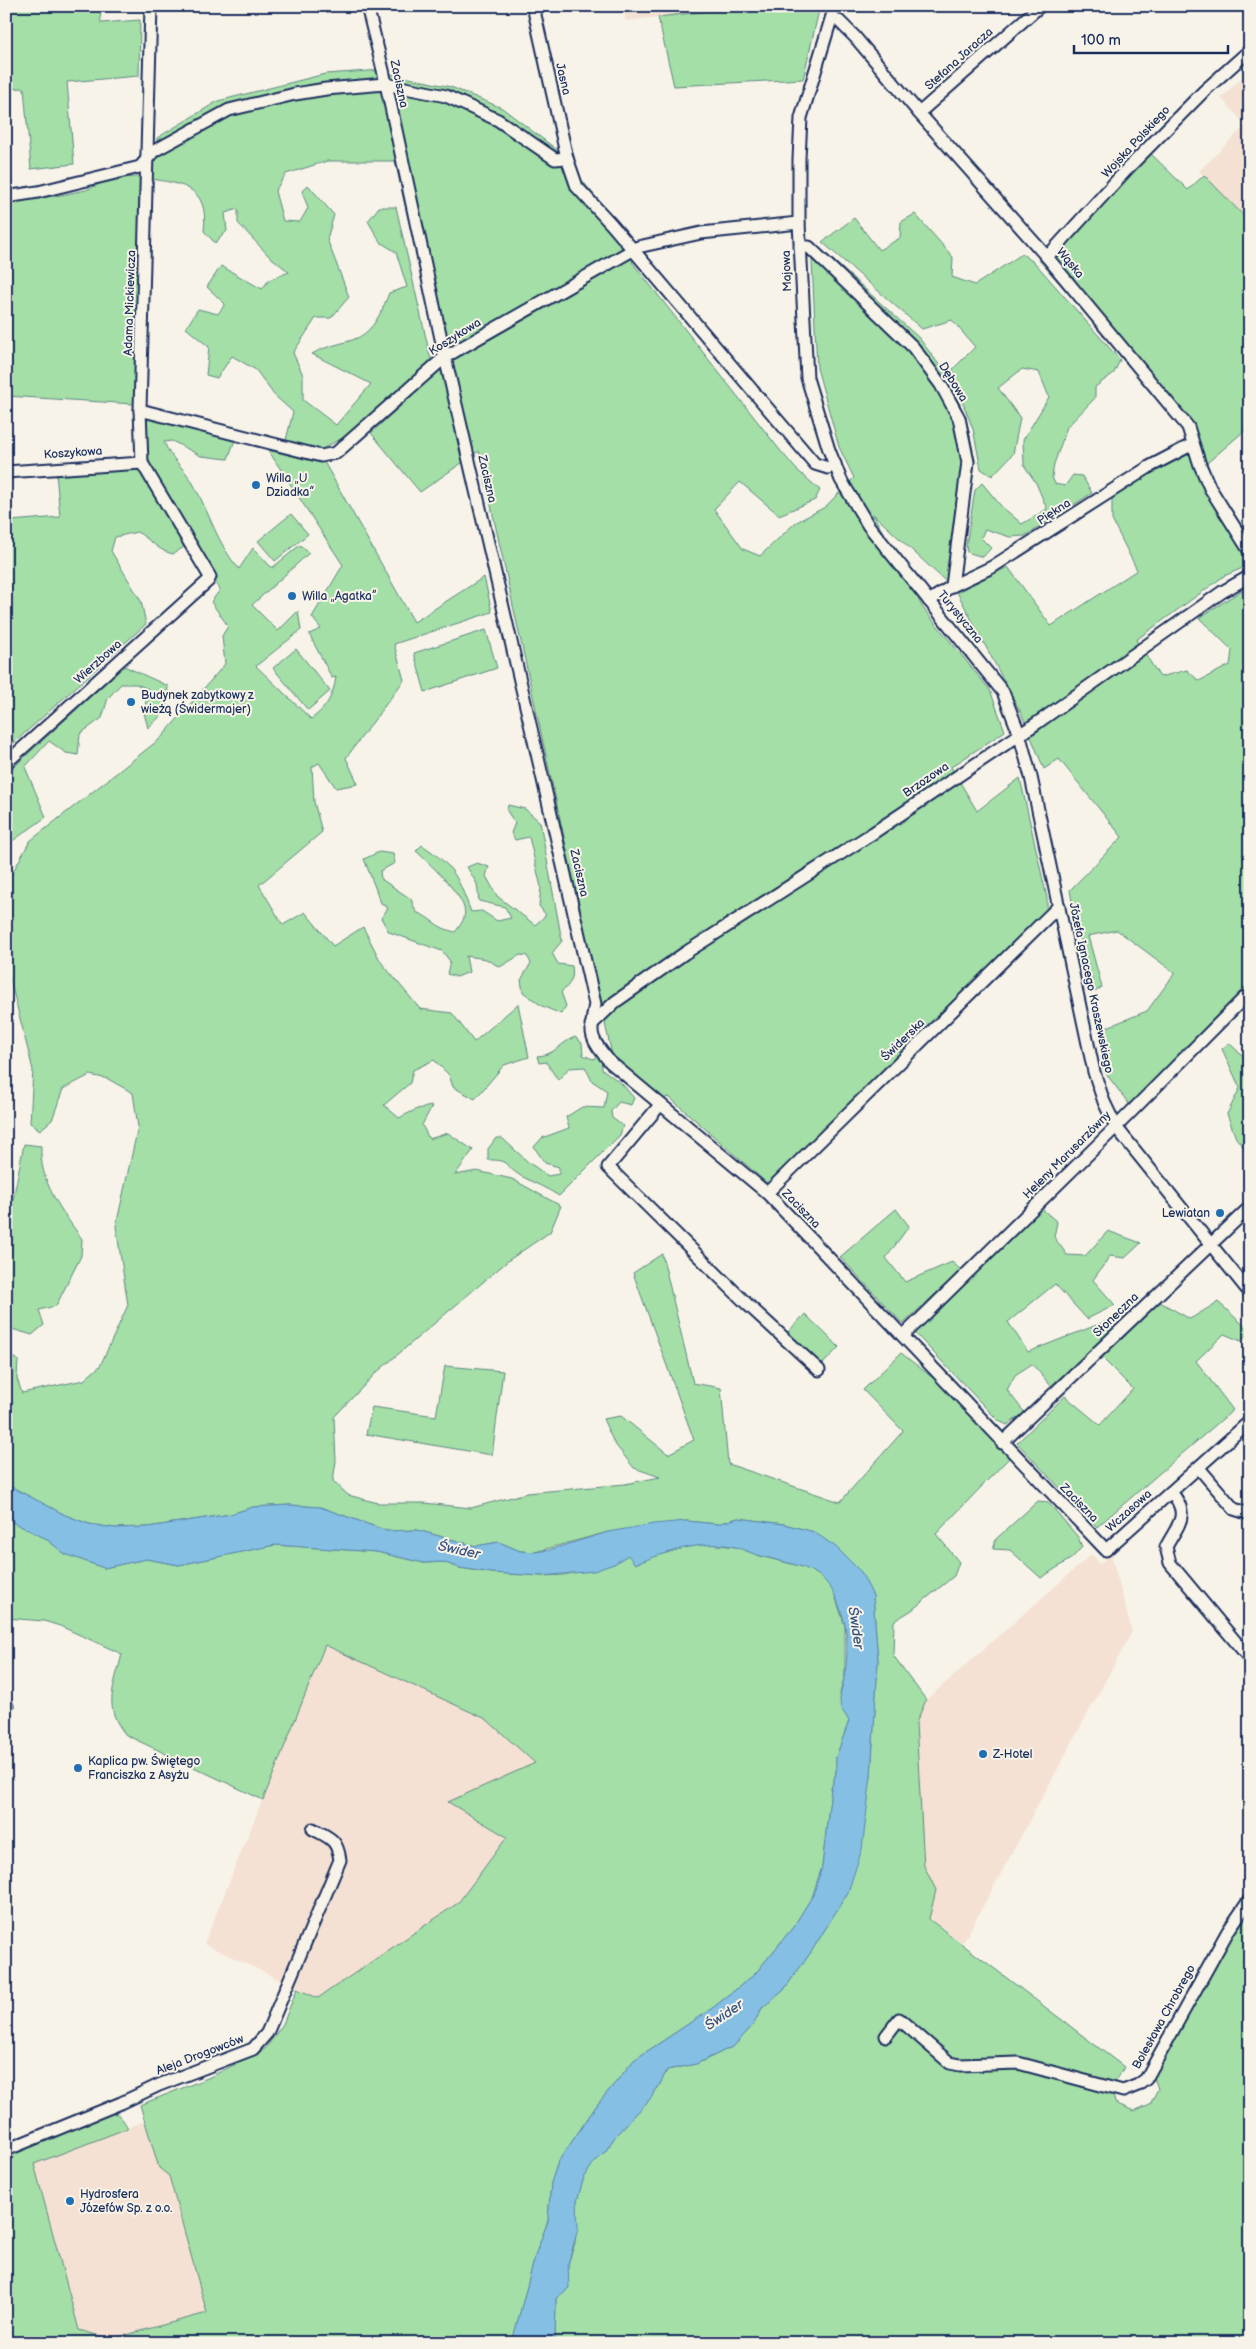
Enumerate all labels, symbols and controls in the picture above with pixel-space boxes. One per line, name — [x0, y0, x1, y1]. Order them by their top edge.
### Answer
scale bar — [1074, 22, 1227, 54]
street label: Stefana Jaracza — [922, 24, 996, 93]
text: 100 m — [1081, 31, 1121, 50]
street label: Zaciszna — [386, 58, 411, 110]
street label: Jasna — [552, 62, 574, 97]
street label: Wojska Polskiego — [1099, 103, 1173, 181]
street label: Wąska — [1053, 245, 1087, 282]
street label: Adama Mickiewicza — [121, 250, 139, 356]
street label: Majowa — [779, 250, 795, 292]
street label: Koszykowa — [426, 315, 484, 359]
street label: Dębowa — [935, 359, 971, 405]
street label: Koszykowa — [43, 443, 103, 463]
street label: Zaciszna — [474, 453, 500, 505]
place label: Willa „U Dziadka” — [266, 471, 314, 500]
marker: Willa „U Dziadka” — [250, 479, 262, 491]
street label: Piękna — [1034, 496, 1074, 528]
street label: Turystyczna — [934, 588, 986, 647]
place label: Willa „Agatka” — [302, 589, 377, 604]
marker: Willa „Agatka” — [286, 590, 298, 602]
street label: Wierzbowa — [71, 637, 125, 687]
place label: Budynek zabytkowy z wieżą (Świdermajer) — [141, 688, 254, 717]
marker: Budynek zabytkowy z wieżą (Świdermajer) — [125, 696, 137, 708]
street label: Brzozowa — [900, 759, 952, 801]
street label: Zaciszna — [566, 847, 592, 899]
street label: Józefa Ignacego Kraszewskiego — [1066, 901, 1116, 1075]
street label: Świderska — [877, 1014, 928, 1064]
street label: Heleny Marusarzówny — [1020, 1107, 1115, 1202]
street label: Zaciszna — [778, 1186, 823, 1232]
place label: Lewiatan — [1162, 1206, 1210, 1221]
marker: Lewiatan — [1214, 1207, 1226, 1219]
street label: Słoneczna — [1090, 1290, 1142, 1340]
street label: Zaciszna — [1056, 1480, 1101, 1526]
street label: Wczasowa — [1103, 1486, 1155, 1535]
water label: Świder — [436, 1536, 483, 1563]
water label: Świder — [844, 1605, 869, 1651]
place label: Z-Hotel — [992, 1747, 1032, 1762]
marker: Z-Hotel — [977, 1748, 989, 1760]
place label: Kaplica pw. Świętego Franciszka z Asyżu — [88, 1752, 201, 1783]
marker: Kaplica pw. Świętego Franciszka z Asyżu — [72, 1762, 84, 1774]
street label: Bolesława Chrobrego — [1129, 1962, 1199, 2072]
water label: Świder — [701, 1995, 747, 2034]
street label: Aleja Drogowców — [154, 2031, 246, 2079]
place label: Hydrosfera Józefów Sp. z o.o. — [80, 2187, 172, 2216]
marker: Hydrosfera Józefów Sp. z o.o. — [64, 2195, 76, 2207]

